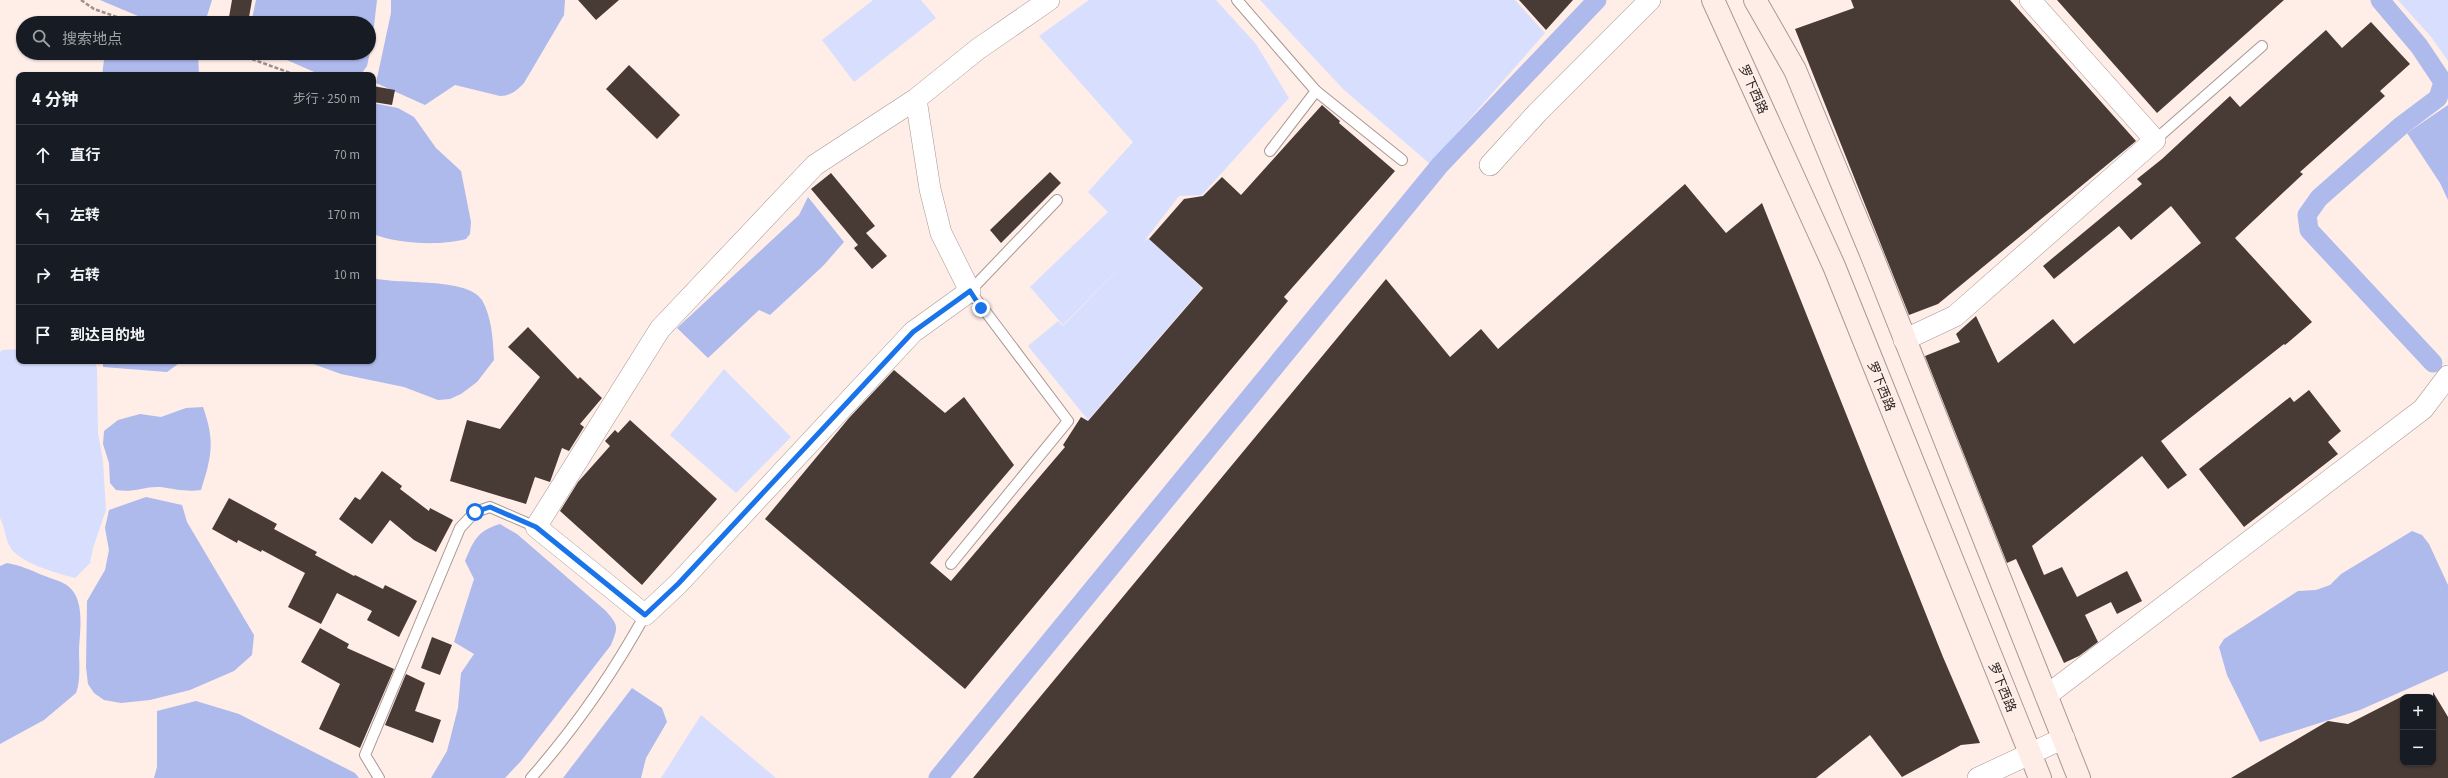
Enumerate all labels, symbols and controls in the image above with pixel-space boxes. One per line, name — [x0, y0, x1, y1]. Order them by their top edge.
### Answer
search box — [16, 16, 376, 60]
icon: search — [30, 27, 52, 49]
text: 搜索地点 — [62, 29, 122, 50]
street label: 罗下西路 — [1734, 62, 1772, 117]
text: 4 分钟 — [32, 88, 78, 112]
text: 步行 · 250 m — [293, 90, 360, 108]
icon: ahead — [32, 144, 54, 166]
text: 直行 — [70, 145, 100, 166]
text: 70 m — [334, 146, 360, 164]
icon: left — [32, 204, 54, 226]
text: 左转 — [70, 205, 100, 226]
text: 170 m — [327, 206, 360, 224]
icon: right — [32, 264, 54, 286]
text: 右转 — [70, 265, 100, 286]
text: 10 m — [334, 266, 360, 284]
route end — [972, 299, 990, 317]
icon: arrive — [32, 324, 54, 346]
text: 到达目的地 — [70, 325, 145, 346]
street label: 罗下西路 — [1863, 359, 1899, 414]
route start — [466, 503, 484, 521]
street label: 罗下西路 — [1984, 660, 2020, 715]
map controls — [2400, 694, 2436, 766]
button: + — [2400, 694, 2436, 730]
button: − — [2400, 730, 2436, 766]

